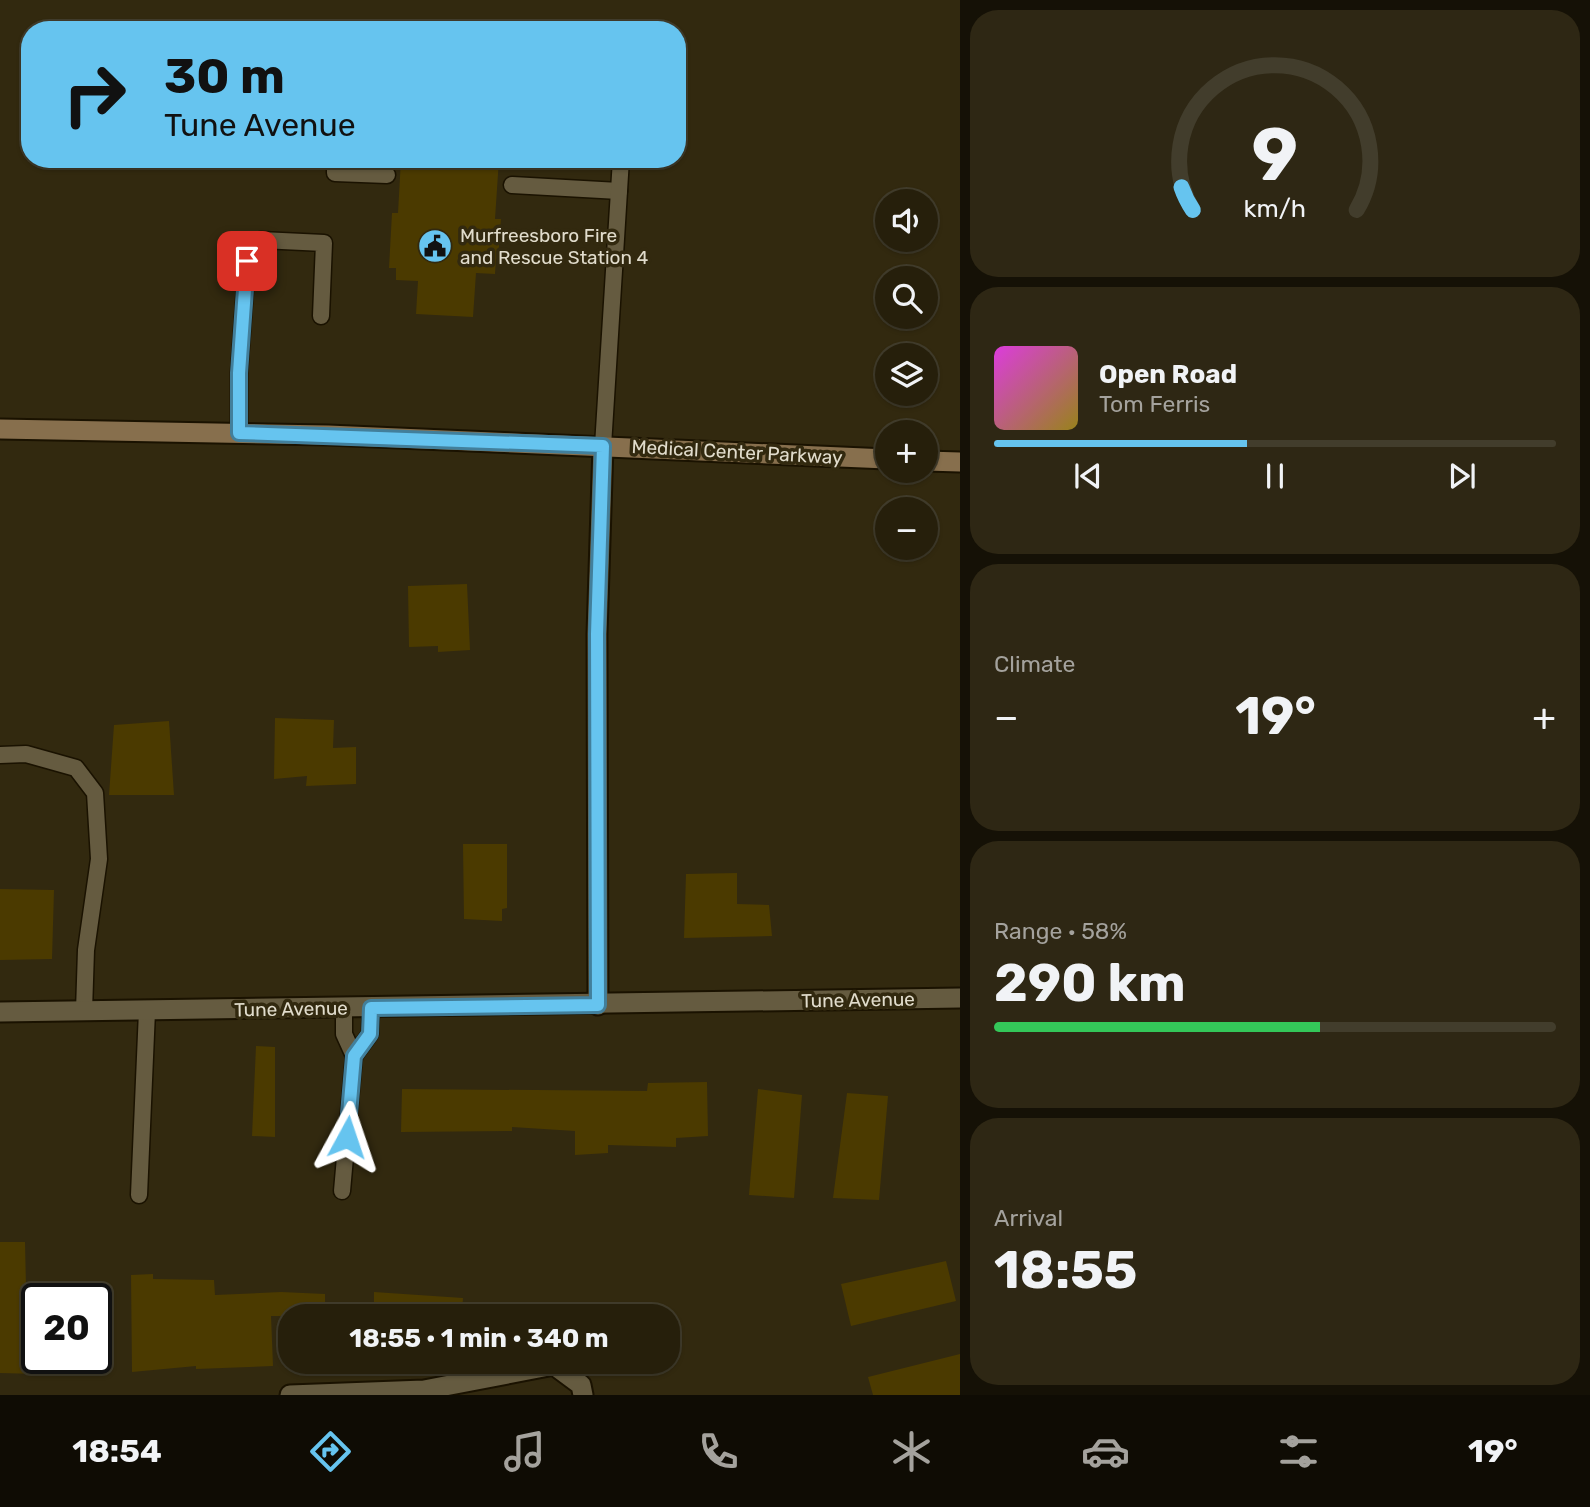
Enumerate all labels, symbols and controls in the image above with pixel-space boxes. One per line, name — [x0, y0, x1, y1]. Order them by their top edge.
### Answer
text: 30 m — [164, 47, 285, 105]
icon: right — [49, 49, 140, 140]
text: Tune Avenue — [164, 106, 356, 144]
text: 9 — [1252, 112, 1298, 198]
map controls — [875, 189, 938, 560]
button: sound — [875, 189, 938, 252]
text: km/h — [1244, 193, 1306, 222]
place label: Murfreesboro Fire and Rescue Station 4 — [460, 224, 649, 269]
public building icon: Murfreesboro Fire and Rescue Station 4 — [416, 227, 454, 265]
pin — [217, 231, 277, 291]
icon: arrive — [228, 242, 266, 280]
button: search — [875, 266, 938, 329]
button: layers — [875, 343, 938, 406]
text: Open Road — [1099, 359, 1237, 390]
text: Tom Ferris — [1099, 390, 1210, 418]
button: + — [875, 420, 938, 483]
street label: Medical Center Parkway — [631, 435, 843, 469]
icon: previous — [1069, 457, 1107, 495]
icon: pause — [1256, 457, 1294, 495]
icon: next — [1443, 457, 1481, 495]
button: − — [875, 497, 938, 560]
text: Climate — [994, 650, 1075, 678]
text: 19° — [1235, 685, 1316, 747]
text: − — [994, 694, 1019, 740]
text: + — [1532, 694, 1556, 740]
text: Range · 58% — [994, 917, 1127, 945]
text: 290 km — [994, 952, 1186, 1014]
street label: Tune Avenue — [801, 988, 915, 1012]
street label: Tune Avenue — [234, 997, 348, 1021]
position arrow — [310, 1100, 384, 1174]
text: Arrival — [994, 1204, 1063, 1232]
text: 18:55 — [994, 1239, 1137, 1301]
speed limit sign: 20 — [21, 1283, 112, 1374]
text: 18:55 · 1 min · 340 m — [349, 1323, 609, 1354]
icon: directions — [306, 1427, 355, 1476]
icon: music — [500, 1427, 549, 1476]
icon: phone — [694, 1427, 743, 1476]
icon: climate — [887, 1427, 936, 1476]
icon: car — [1081, 1427, 1130, 1476]
icon: filters — [1274, 1427, 1323, 1476]
text: 18:54 — [72, 1432, 162, 1470]
text: 19° — [1468, 1432, 1518, 1470]

